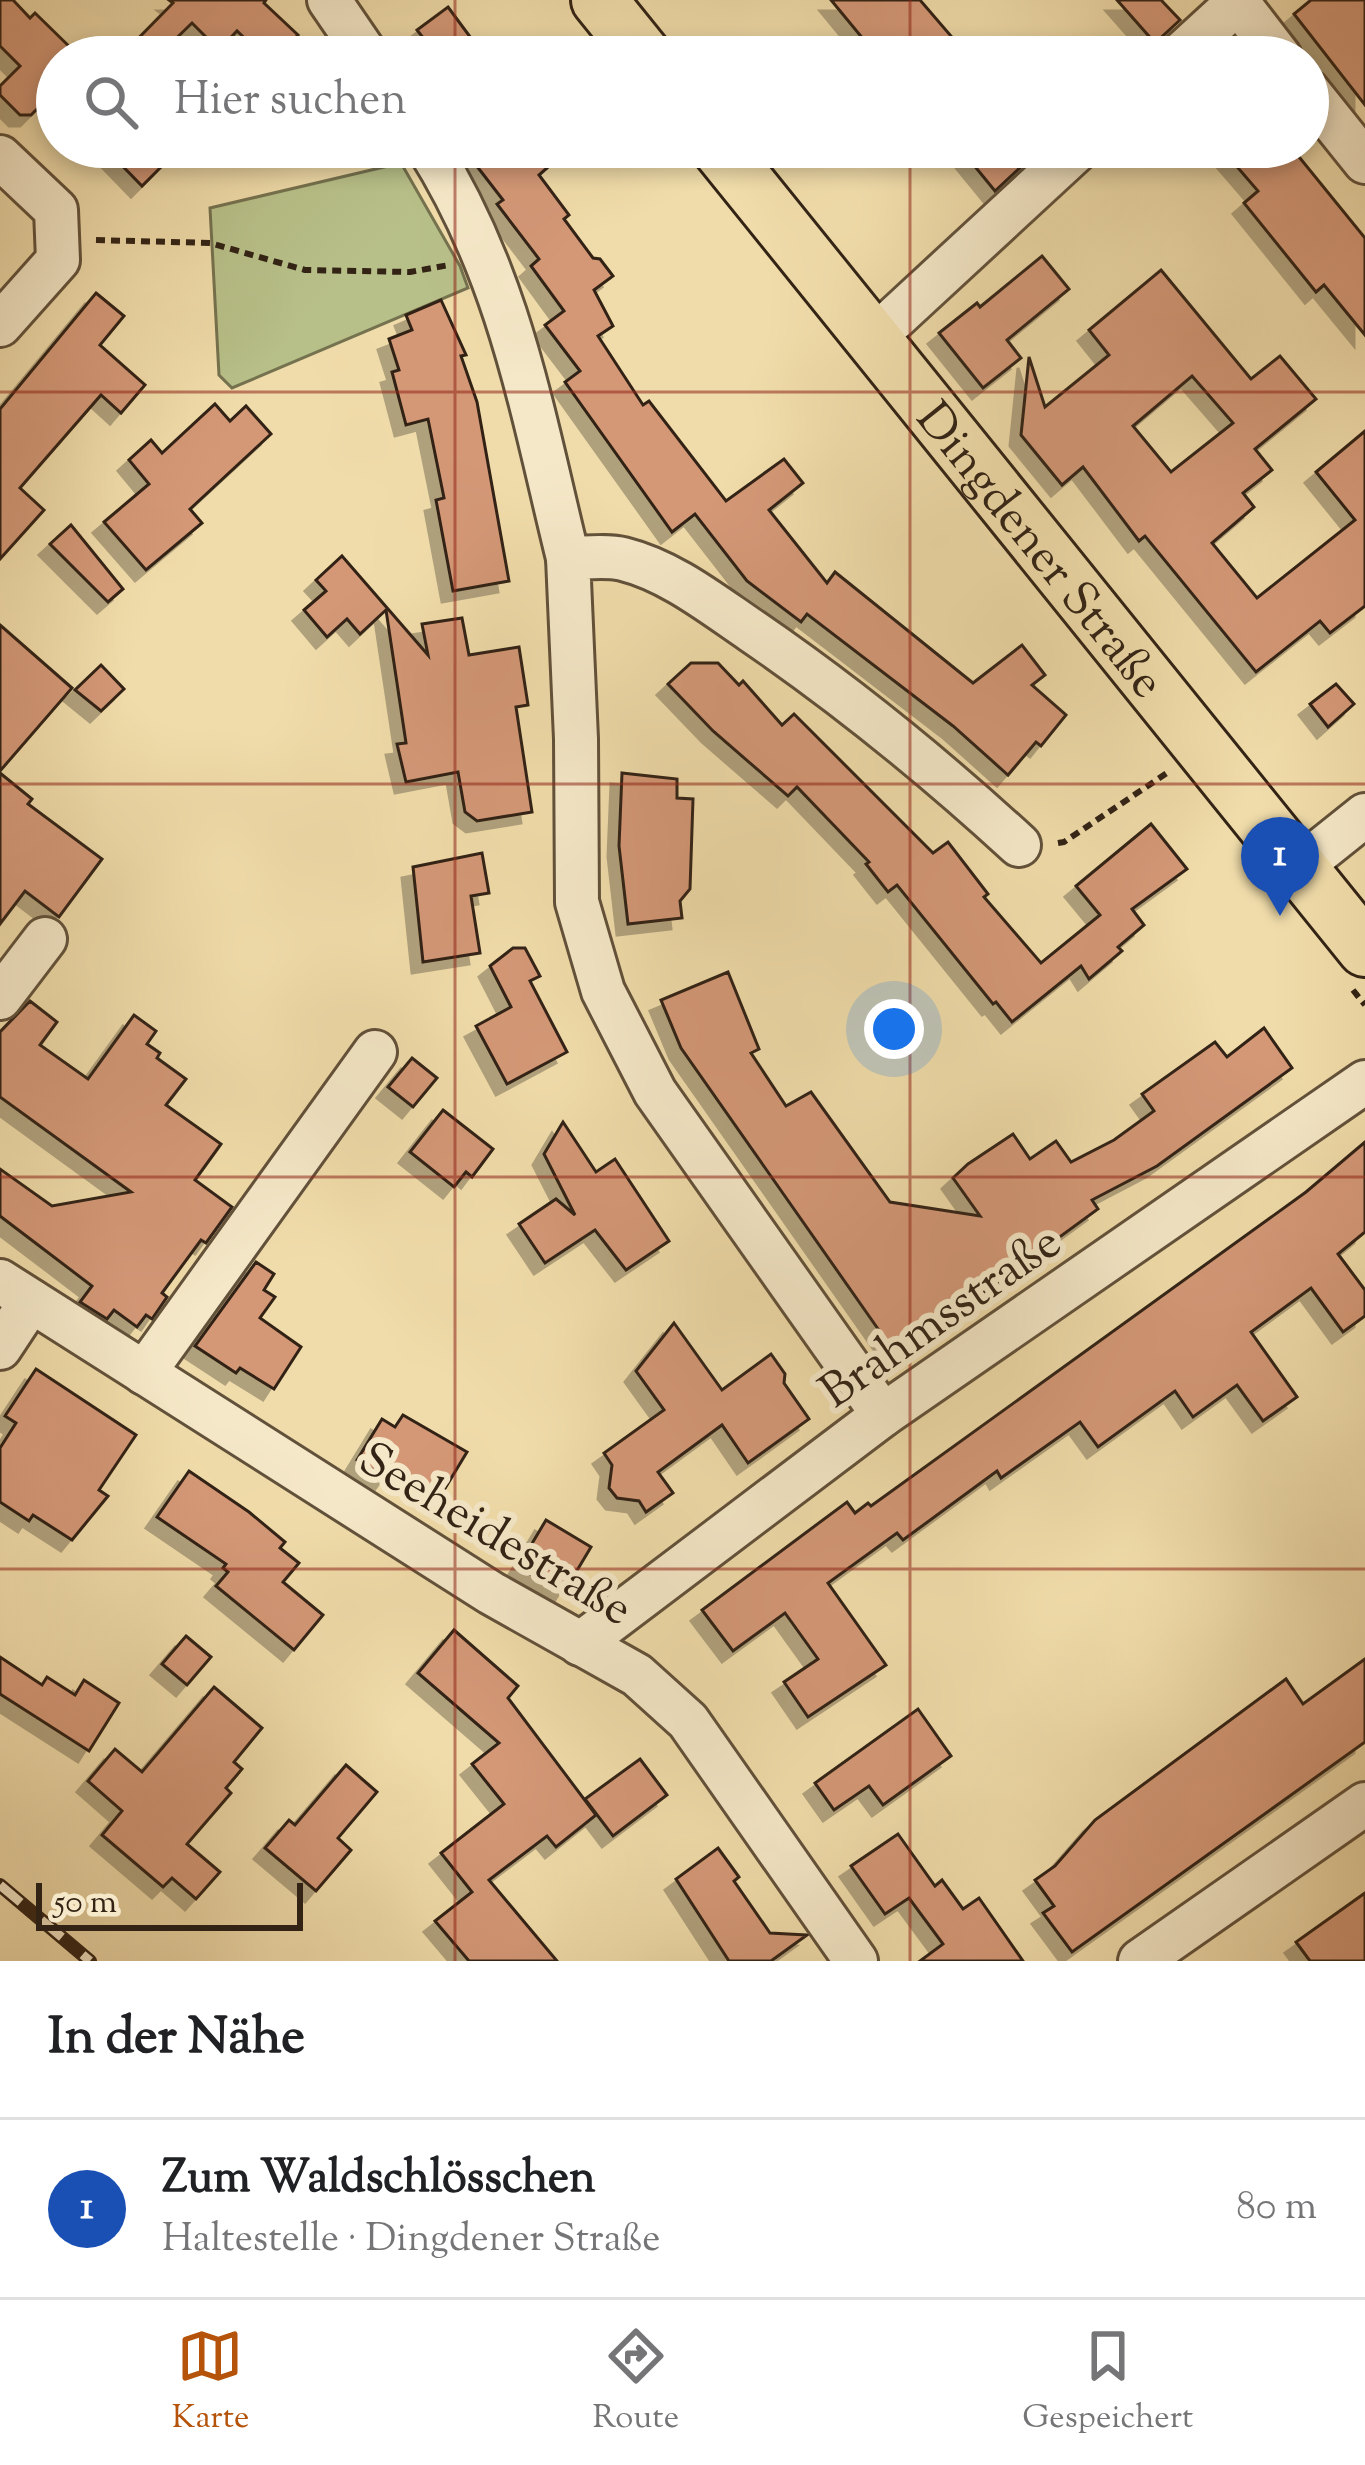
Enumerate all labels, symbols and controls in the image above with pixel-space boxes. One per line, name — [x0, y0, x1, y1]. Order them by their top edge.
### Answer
search box — [36, 36, 1329, 168]
icon: search — [78, 69, 144, 135]
text: Hier suchen — [174, 70, 407, 135]
street label: Dingdener Straße — [897, 389, 1179, 715]
pin: 1 — [1241, 817, 1319, 916]
your location — [864, 999, 924, 1059]
street label: Brahmsstraße — [808, 1211, 1077, 1428]
street label: Seeheidestraße — [344, 1428, 644, 1646]
scale bar — [36, 1877, 303, 1930]
text: 50 m — [54, 1880, 117, 1928]
text: In der Nähe — [48, 2003, 305, 2076]
text: Zum Waldschlösschen — [162, 2148, 596, 2213]
text: 1 — [80, 2181, 94, 2237]
text: 80 m — [1236, 2181, 1317, 2237]
text: Haltestelle · Dingdener Straße — [162, 2213, 660, 2269]
tab: Karte — [172, 2323, 249, 2443]
tab: Route — [593, 2323, 679, 2443]
tab: Gespeichert — [1022, 2323, 1193, 2443]

